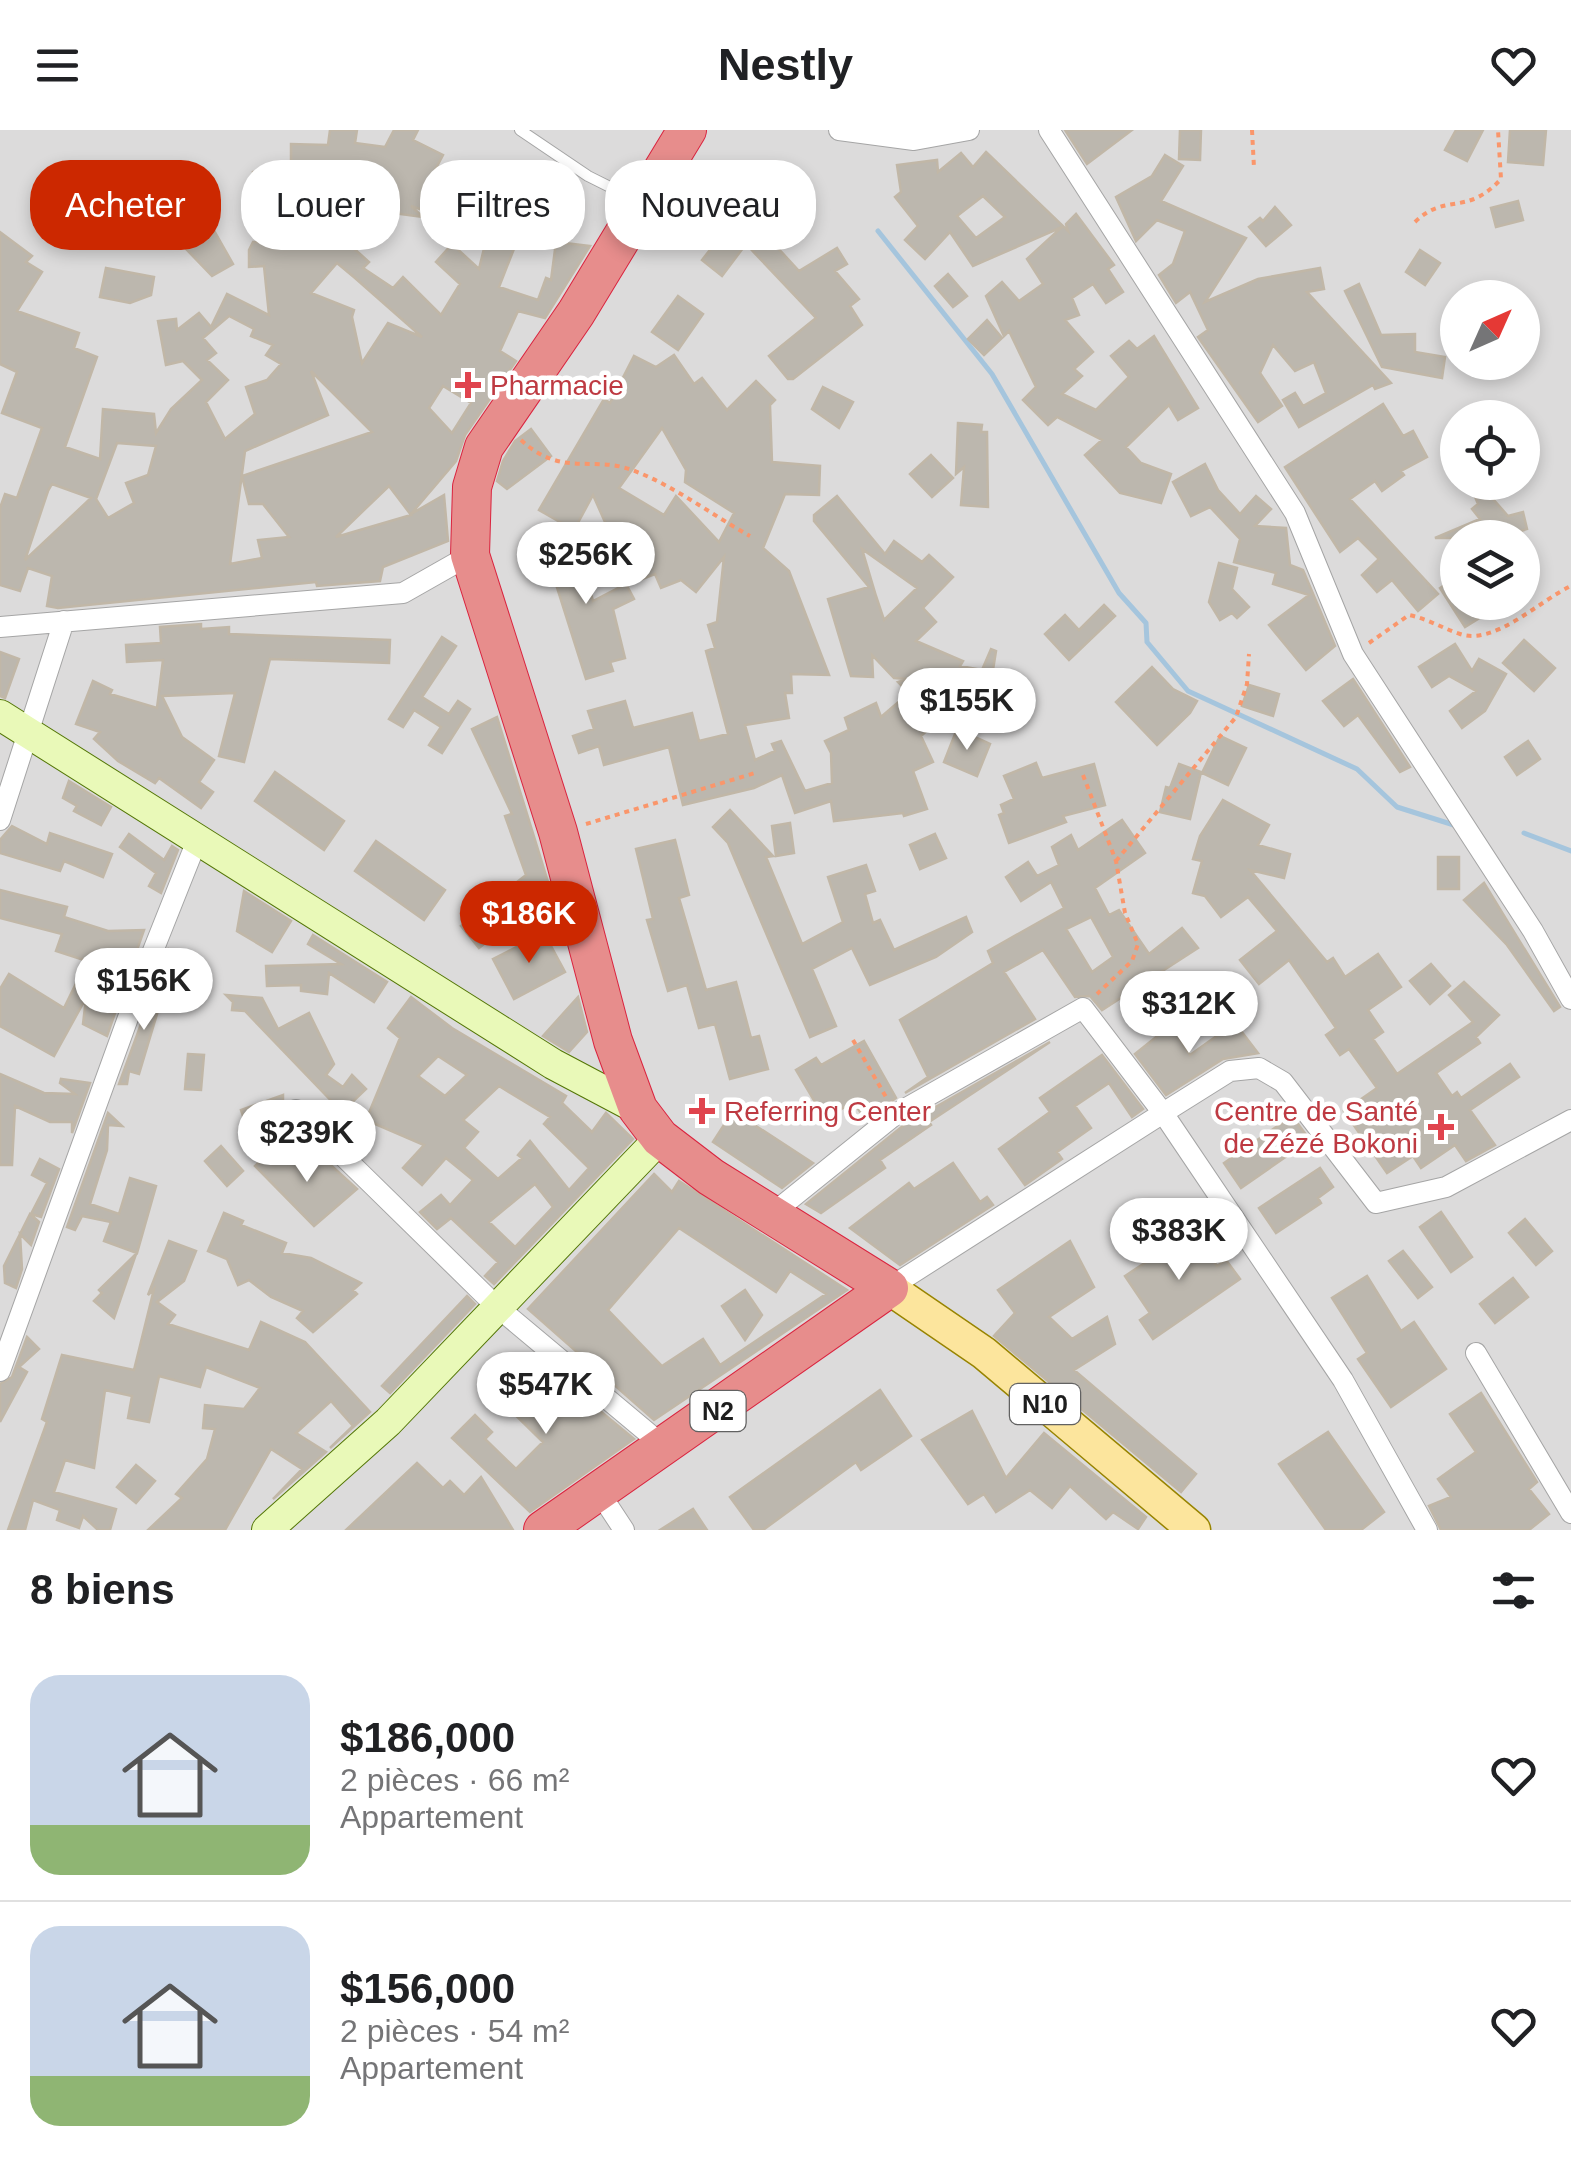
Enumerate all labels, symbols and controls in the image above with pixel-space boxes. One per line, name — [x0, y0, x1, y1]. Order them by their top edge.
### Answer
icon: menu — [30, 38, 85, 93]
icon: heart — [1486, 38, 1541, 93]
text: Nestly — [718, 39, 853, 90]
chip: Acheter — [30, 160, 221, 250]
chip: Louer — [241, 160, 400, 250]
chip: Filtres — [420, 160, 585, 250]
chip: Nouveau — [605, 160, 816, 250]
north arrow — [1440, 280, 1540, 380]
map controls — [1440, 280, 1540, 620]
place label: Pharmacie — [490, 370, 624, 401]
marker: Pharmacie — [455, 372, 481, 398]
button: locate — [1440, 400, 1540, 500]
button: layers — [1440, 520, 1540, 620]
pin: $256K — [516, 522, 656, 607]
text: $256K — [539, 536, 633, 572]
pin: $155K — [897, 668, 1037, 753]
text: $155K — [920, 682, 1014, 718]
pin: $186K — [459, 881, 599, 966]
text: $186K — [482, 895, 576, 931]
pin: $156K — [74, 948, 214, 1033]
text: $156K — [97, 962, 191, 998]
pin: $312K — [1119, 971, 1259, 1056]
text: $312K — [1142, 985, 1236, 1021]
place label: Referring Center — [724, 1096, 931, 1127]
place label: Centre de Santé de Zézé Bokoni — [1214, 1096, 1418, 1159]
marker: Referring Center — [689, 1098, 715, 1124]
pin: $239K — [237, 1100, 377, 1185]
text: $239K — [260, 1114, 354, 1150]
marker: Centre de Santé de Zézé Bokoni — [1428, 1114, 1454, 1140]
pin: $383K — [1109, 1198, 1249, 1283]
text: $383K — [1132, 1212, 1226, 1248]
pin: $547K — [476, 1352, 616, 1437]
text: $547K — [499, 1366, 593, 1402]
road number: N10 — [1010, 1384, 1080, 1424]
road number: N2 — [690, 1391, 746, 1431]
icon: filters — [1486, 1563, 1541, 1618]
text: 8 biens — [30, 1566, 175, 1613]
text: $186,000 — [340, 1714, 515, 1761]
icon: home — [110, 1715, 230, 1835]
icon: heart — [1486, 1748, 1541, 1803]
text: 2 pièces · 66 m² — [340, 1762, 569, 1798]
text: Appartement — [340, 1799, 523, 1835]
text: $156,000 — [340, 1965, 515, 2012]
icon: home — [110, 1966, 230, 2086]
icon: heart — [1486, 1999, 1541, 2054]
text: 2 pièces · 54 m² — [340, 2013, 569, 2049]
text: Appartement — [340, 2050, 523, 2086]

